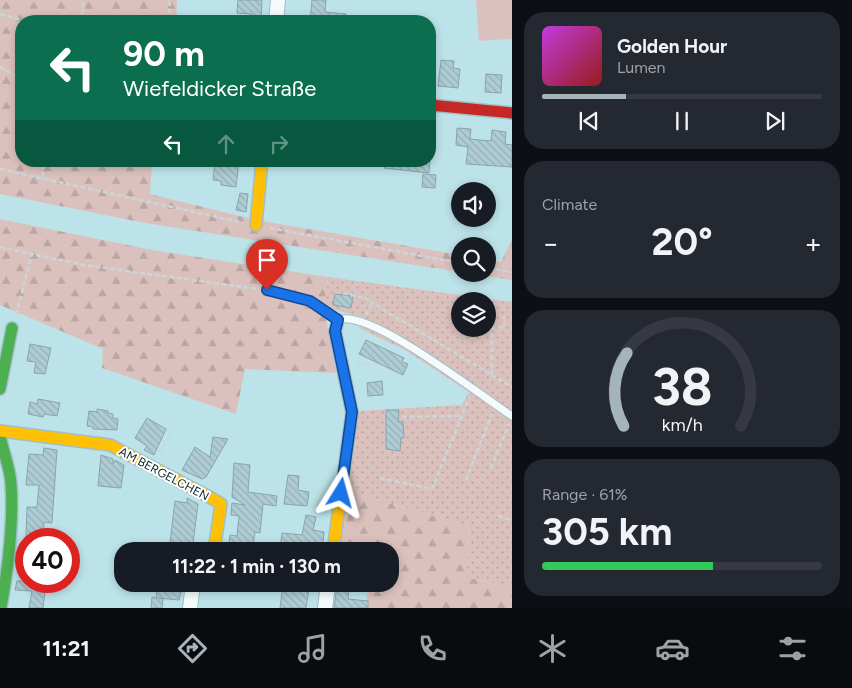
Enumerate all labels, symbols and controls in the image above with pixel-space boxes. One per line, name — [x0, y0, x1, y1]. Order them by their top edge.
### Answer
text: 90 m — [123, 33, 205, 75]
icon: left — [40, 35, 105, 100]
text: Golden Hour — [617, 35, 727, 58]
text: Lumen — [617, 58, 666, 77]
text: Wiefeldicker Straße — [123, 75, 316, 102]
icon: previous — [575, 107, 603, 135]
icon: pause — [668, 107, 696, 135]
icon: next — [761, 107, 789, 135]
icon: left — [159, 130, 187, 158]
icon: ahead — [212, 130, 240, 158]
icon: right — [265, 130, 293, 158]
map controls — [451, 182, 496, 337]
button: sound — [451, 182, 496, 227]
text: Climate — [542, 195, 597, 214]
text: 20° — [652, 219, 713, 265]
text: − — [542, 226, 559, 260]
text: + — [805, 226, 822, 260]
button: search — [451, 237, 496, 282]
pin — [246, 239, 288, 290]
icon: arrive — [253, 246, 281, 274]
button: layers — [451, 292, 496, 337]
text: 38 — [652, 356, 712, 418]
text: km/h — [662, 414, 702, 435]
street label: AM BERGELCHEN — [117, 444, 211, 504]
position arrow — [314, 466, 366, 518]
text: Range · 61% — [542, 485, 627, 504]
text: 305 km — [542, 509, 672, 555]
speed limit sign: 40 — [15, 528, 80, 593]
text: 11:22 · 1 min · 130 m — [172, 555, 341, 578]
icon: directions — [175, 631, 210, 666]
icon: music — [295, 631, 330, 666]
icon: phone — [415, 631, 450, 666]
icon: climate — [535, 631, 570, 666]
icon: car — [655, 631, 690, 666]
icon: filters — [775, 631, 810, 666]
text: 11:21 — [42, 635, 90, 662]

